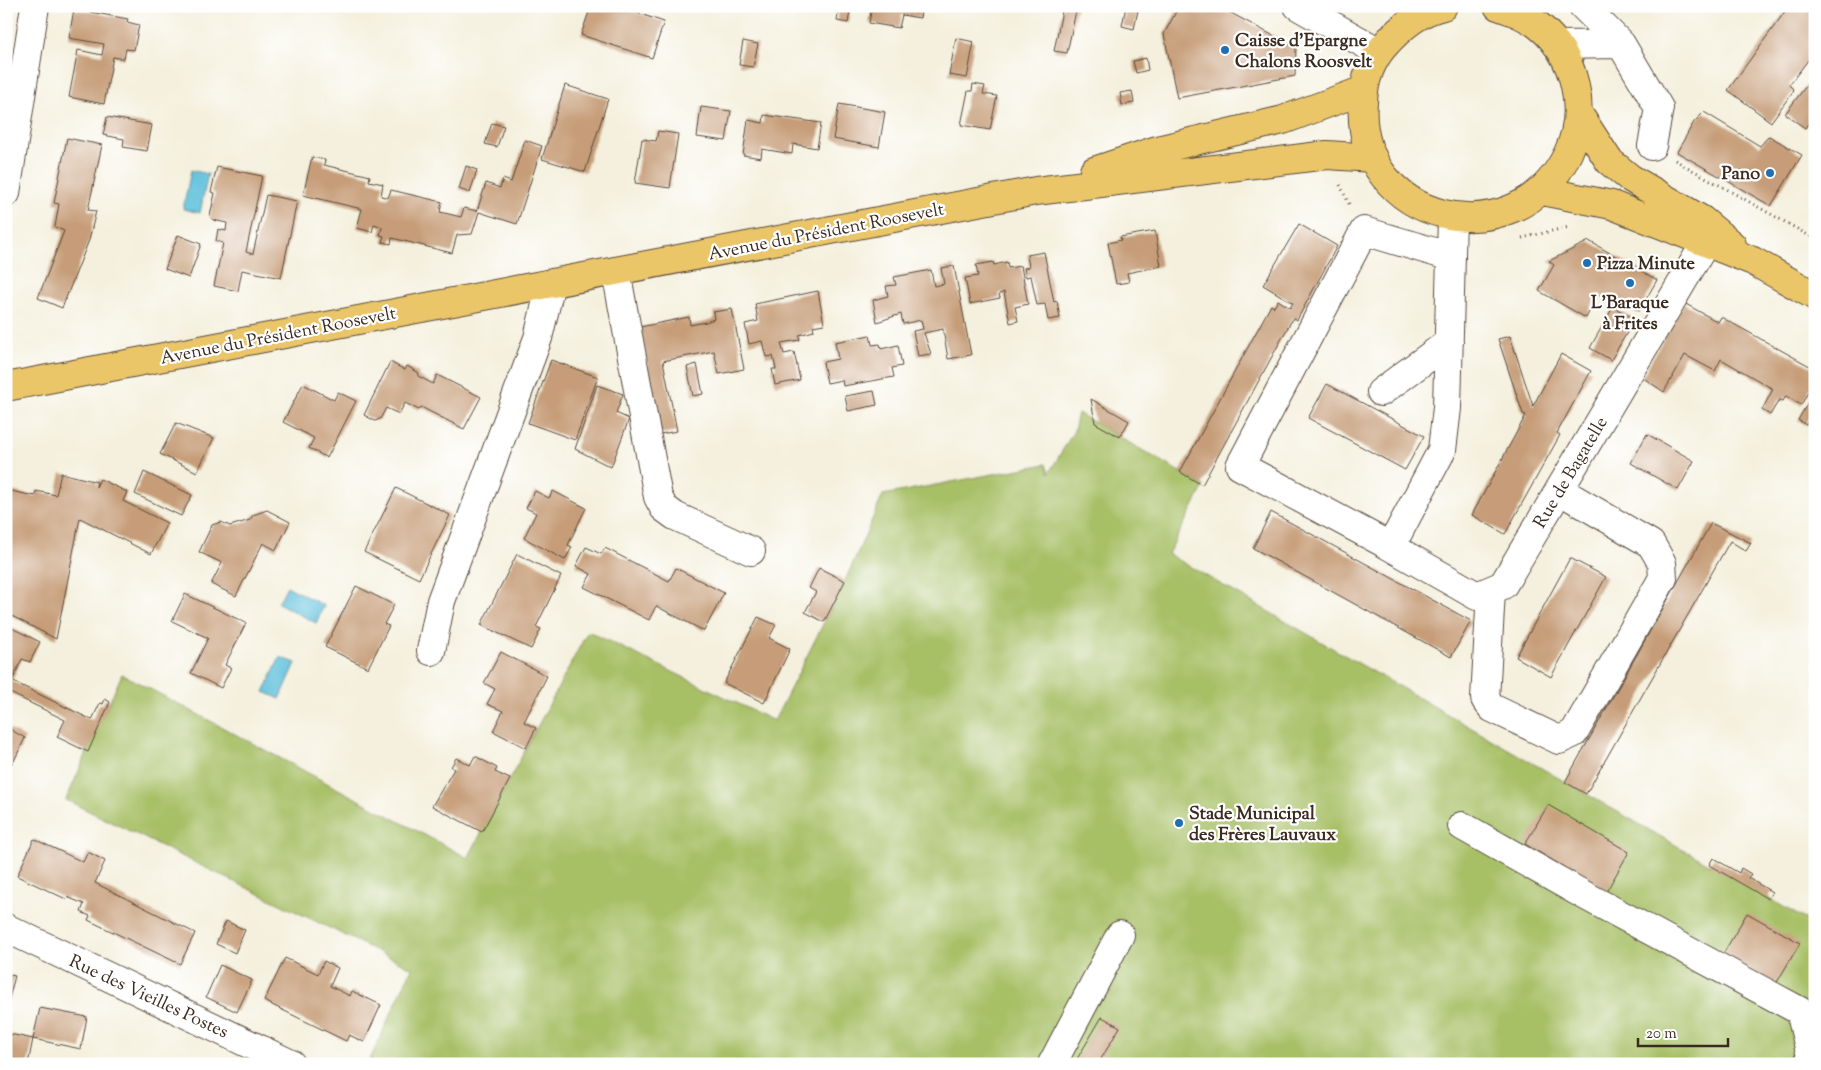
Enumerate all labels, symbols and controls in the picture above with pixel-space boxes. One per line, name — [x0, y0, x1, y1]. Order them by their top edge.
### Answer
place label: Caisse d'Epargne Chalons Roosvelt — [1235, 29, 1373, 76]
marker: Caisse d'Epargne Chalons Roosvelt — [1219, 44, 1231, 56]
place label: Pano — [1721, 162, 1760, 188]
marker: Pano — [1764, 167, 1776, 179]
street label: Avenue du Président Roosevelt — [706, 197, 946, 269]
place label: Pizza Minute — [1597, 252, 1695, 278]
marker: Pizza Minute — [1581, 257, 1593, 269]
marker: L'Baraque à Frites — [1624, 277, 1636, 289]
place label: L'Baraque à Frites — [1591, 291, 1670, 338]
street label: Avenue du Président Roosevelt — [158, 301, 398, 373]
street label: Rue de Bagatelle — [1528, 412, 1615, 534]
place label: Stade Municipal des Frères Lauvaux — [1189, 802, 1336, 849]
marker: Stade Municipal des Frères Lauvaux — [1173, 817, 1185, 829]
street label: Rue des Vieilles Postes — [64, 949, 232, 1046]
scale bar — [1638, 1015, 1728, 1047]
text: 20 m — [1646, 1024, 1677, 1045]

